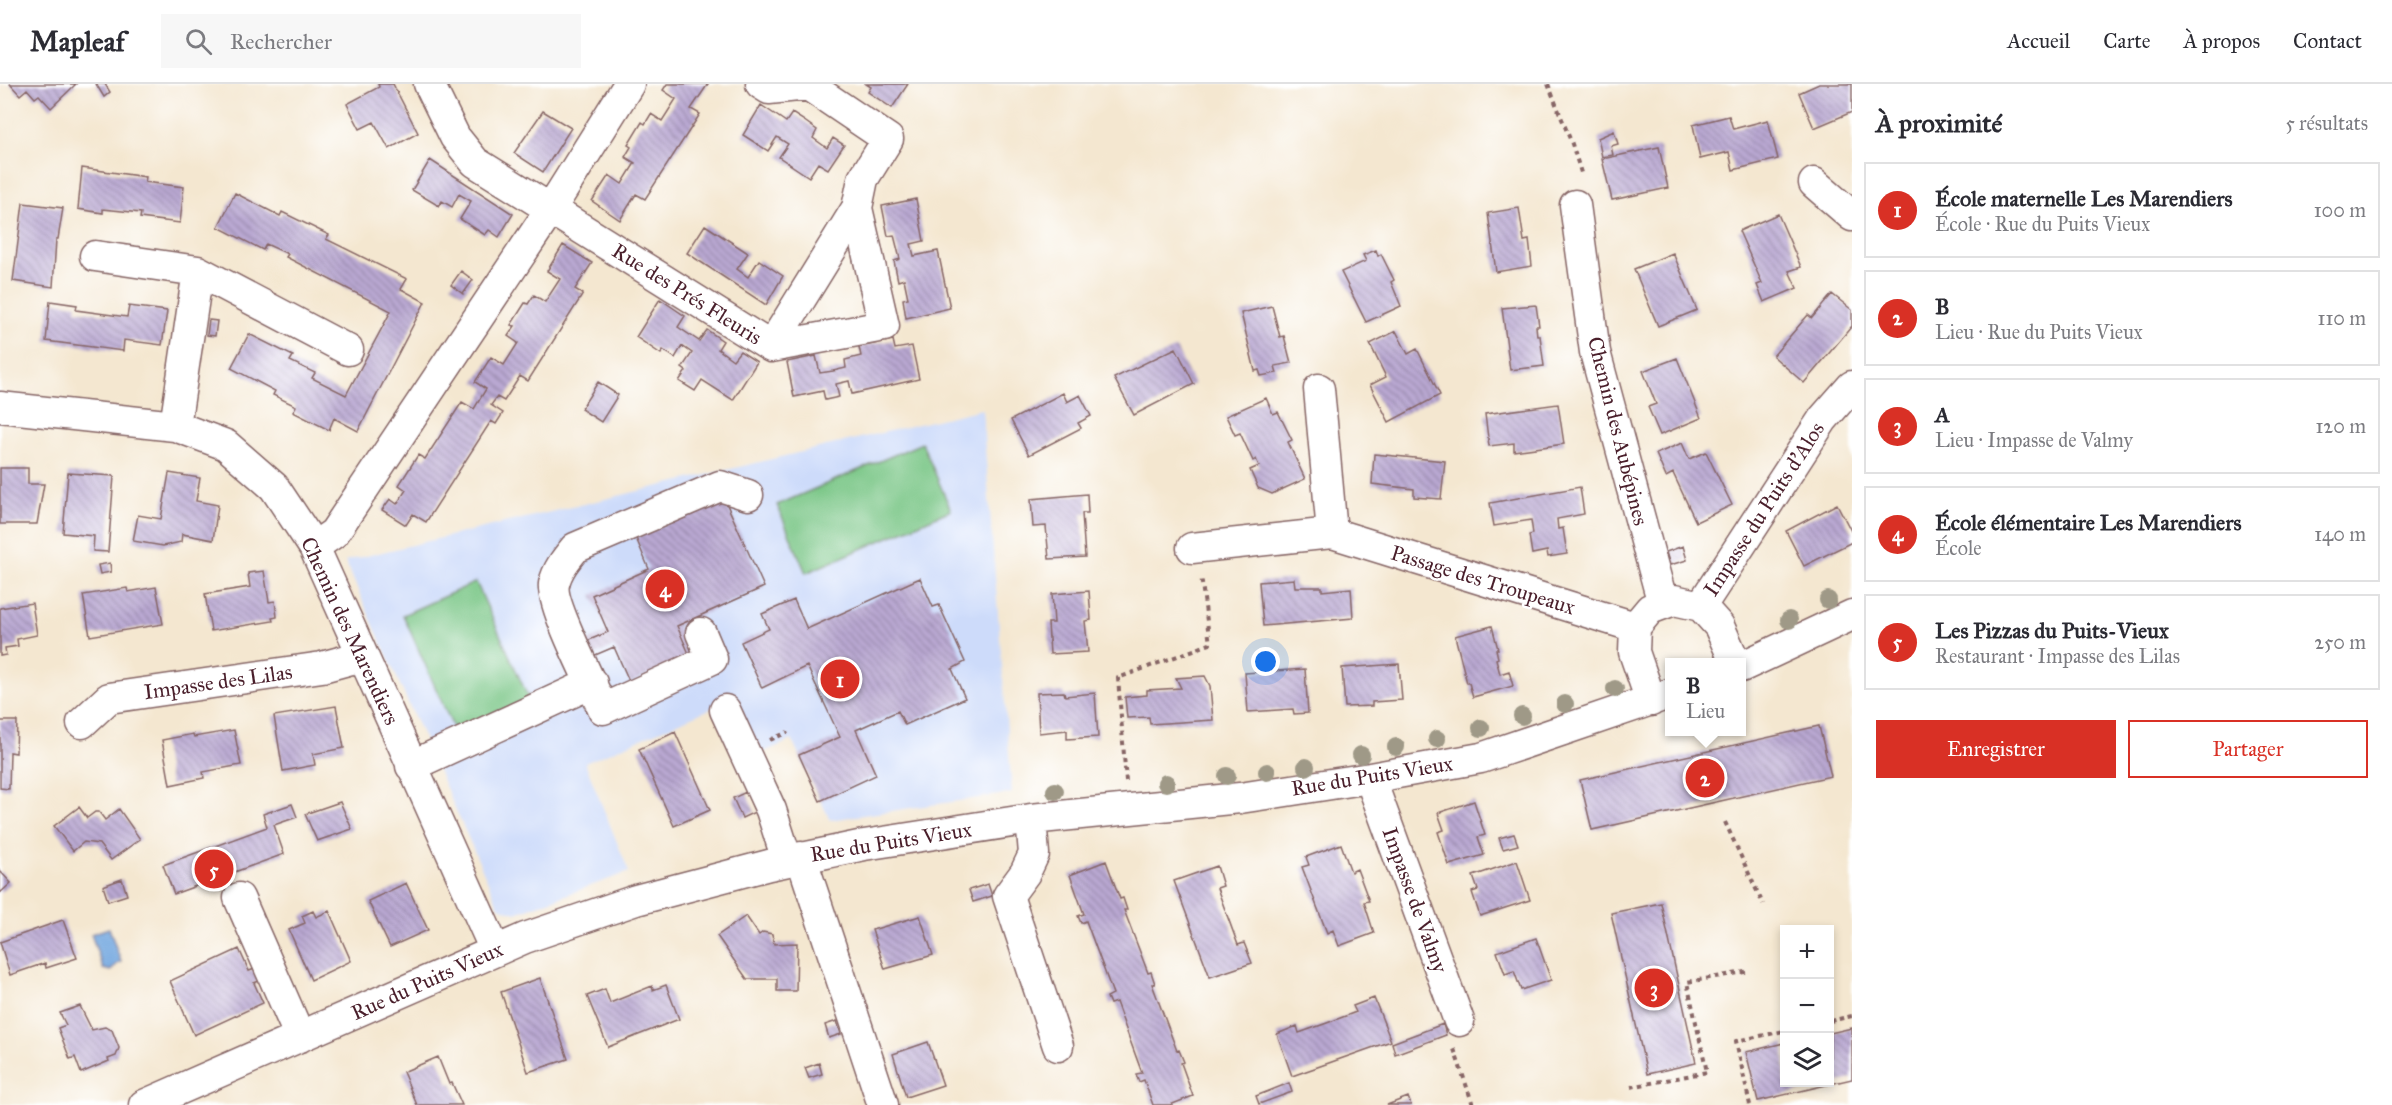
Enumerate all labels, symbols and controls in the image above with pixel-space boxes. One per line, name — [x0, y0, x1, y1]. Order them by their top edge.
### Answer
search box — [161, 14, 581, 68]
text: Mapleaf — [30, 24, 125, 59]
icon: search — [182, 25, 215, 58]
text: Rechercher — [230, 28, 332, 55]
text: Accueil — [2007, 28, 2070, 54]
text: Carte — [2103, 28, 2151, 54]
text: À propos — [2184, 28, 2260, 54]
text: Contact — [2293, 28, 2362, 54]
text: À proximité — [1876, 107, 2002, 139]
text: 5 résultats — [2286, 111, 2368, 135]
text: École maternelle Les Marendiers — [1935, 185, 2233, 212]
text: 1 — [1894, 198, 1901, 222]
text: 100 m — [2314, 198, 2366, 222]
text: École · Rue du Puits Vieux — [1935, 212, 2150, 236]
street label: Rue des Prés Fleuris — [607, 237, 767, 351]
text: B — [1935, 293, 1950, 320]
text: 2 — [1893, 306, 1902, 330]
text: 110 m — [2318, 306, 2366, 330]
text: Lieu · Rue du Puits Vieux — [1935, 320, 2143, 344]
street label: Chemin des Aubépines — [1582, 334, 1654, 528]
text: A — [1935, 401, 1950, 428]
text: 3 — [1894, 414, 1902, 438]
text: 120 m — [2315, 414, 2366, 438]
street label: Impasse du Puits d'Alos — [1698, 417, 1830, 601]
text: Lieu · Impasse de Valmy — [1935, 428, 2133, 452]
text: École élémentaire Les Marendiers — [1935, 509, 2241, 536]
text: 4 — [1892, 522, 1903, 546]
text: 140 m — [2314, 522, 2366, 546]
street label: Chemin des Marendiers — [295, 533, 405, 729]
text: École — [1935, 536, 1982, 560]
street label: Passage des Troupeaux — [1388, 540, 1579, 621]
pin: 4 — [646, 566, 684, 612]
text: Les Pizzas du Puits-Vieux — [1935, 617, 2169, 644]
text: 5 — [1893, 630, 1902, 654]
text: 250 m — [2314, 630, 2366, 654]
text: Restaurant · Impasse des Lilas — [1935, 644, 2180, 668]
your location — [1251, 647, 1280, 676]
pin: 1 — [820, 656, 860, 702]
popup — [1665, 658, 1746, 736]
street label: Impasse des Lilas — [142, 659, 294, 705]
text: B — [1686, 672, 1700, 699]
text: Lieu — [1686, 699, 1725, 723]
button: Enregistrer — [1876, 720, 2116, 778]
button: Partager — [2128, 720, 2368, 778]
street label: Rue du Puits Vieux — [1289, 750, 1455, 802]
pin: 2 — [1686, 756, 1724, 800]
street label: Rue du Puits Vieux — [808, 816, 974, 868]
street label: Impasse de Valmy — [1377, 824, 1454, 977]
pin: 5 — [194, 846, 234, 892]
map controls — [1780, 925, 1834, 1087]
button: + — [1780, 925, 1834, 979]
street label: Rue du Puits Vieux — [347, 936, 507, 1026]
pin: 3 — [1634, 966, 1674, 1010]
button: − — [1780, 979, 1834, 1033]
button: layers — [1780, 1033, 1834, 1087]

